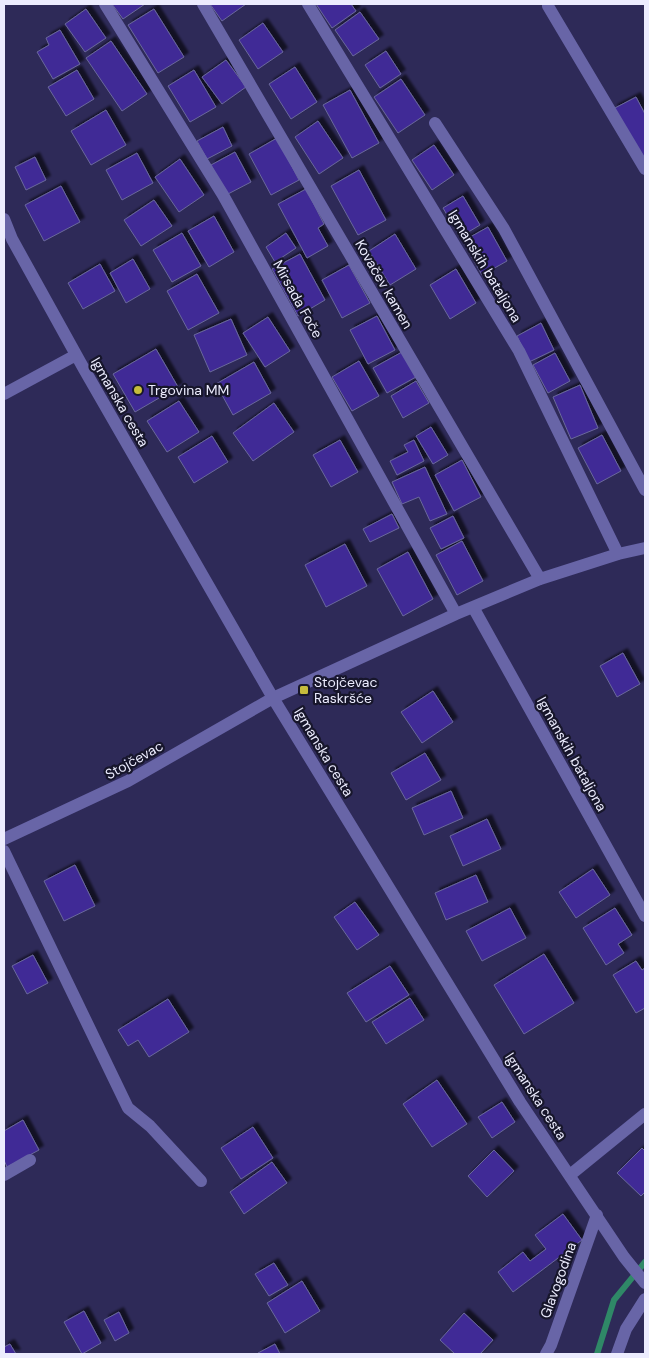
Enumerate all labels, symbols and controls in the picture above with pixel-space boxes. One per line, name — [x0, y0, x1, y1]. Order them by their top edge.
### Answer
street label: Igmanskih bataljona — [444, 206, 526, 326]
street label: Kovačev kamen — [351, 236, 417, 332]
street label: Mirsada Foče — [269, 257, 327, 341]
street label: Igmanska cesta — [87, 354, 153, 450]
place label: Trgovina MM — [148, 381, 229, 399]
marker: Trgovina MM — [132, 384, 144, 396]
place label: Stojčevac Raskršće — [314, 673, 377, 707]
marker: Stojčevac Raskršće — [298, 684, 310, 696]
street label: Igmanskih bataljona — [533, 694, 611, 814]
street label: Igmanska cesta — [290, 704, 358, 800]
street label: Stojčevac — [102, 737, 166, 783]
street label: Igmanska cesta — [501, 1049, 571, 1143]
street label: Glavogodina — [536, 1239, 580, 1321]

